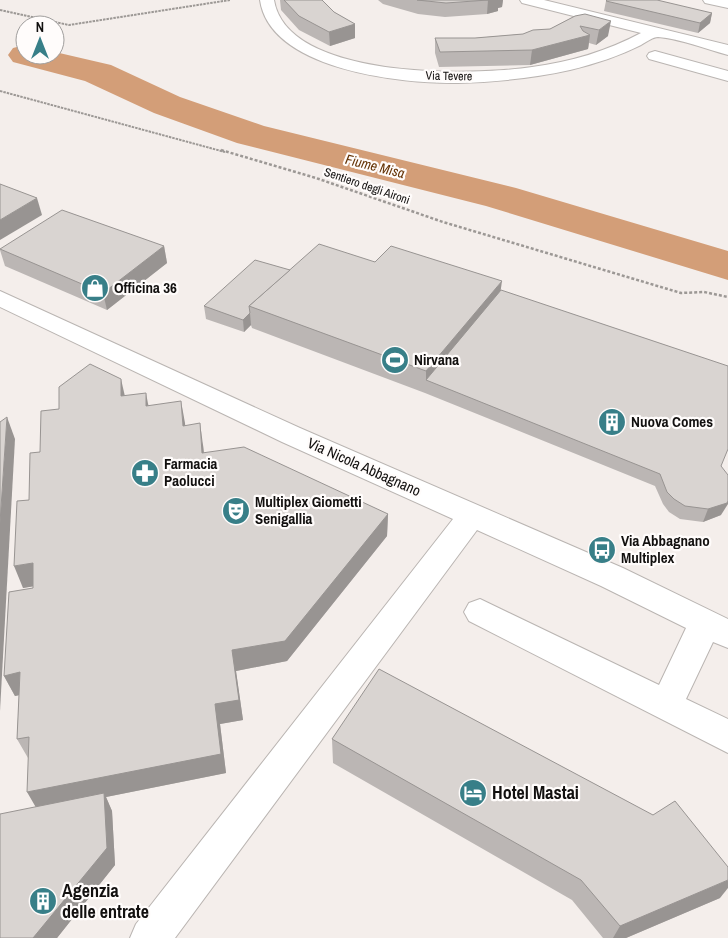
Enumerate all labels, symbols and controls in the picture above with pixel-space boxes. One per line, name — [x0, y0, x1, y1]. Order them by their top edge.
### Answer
north arrow — [15, 15, 65, 65]
text: N — [36, 18, 44, 36]
street label: Via Tevere — [426, 68, 472, 84]
water label: Fiume Misa — [343, 150, 407, 182]
street label: Sentiero degli Aironi — [322, 164, 412, 208]
shop icon: Officina 36 — [80, 273, 110, 303]
place label: Officina 36 — [114, 277, 177, 298]
sports icon: Nirvana — [380, 345, 410, 375]
place label: Nirvana — [414, 349, 459, 370]
building icon: Nuova Comes — [597, 407, 627, 437]
place label: Nuova Comes — [631, 411, 713, 432]
street label: Via Nicola Abbagnano — [304, 432, 424, 501]
place label: Farmacia Paolucci — [164, 453, 218, 491]
pharmacy icon: Farmacia Paolucci — [130, 458, 160, 488]
place label: Multiplex Giometti Senigallia — [255, 491, 362, 529]
theatre icon: Multiplex Giometti Senigallia — [221, 496, 251, 526]
place label: Via Abbagnano Multiplex — [621, 530, 710, 568]
bus stop icon: Via Abbagnano Multiplex — [587, 535, 617, 565]
hotel icon: Hotel Mastai — [458, 778, 488, 808]
place label: Hotel Mastai — [492, 780, 579, 805]
place label: Agenzia delle entrate — [62, 878, 149, 924]
building icon: Agenzia delle entrate — [28, 886, 58, 916]

